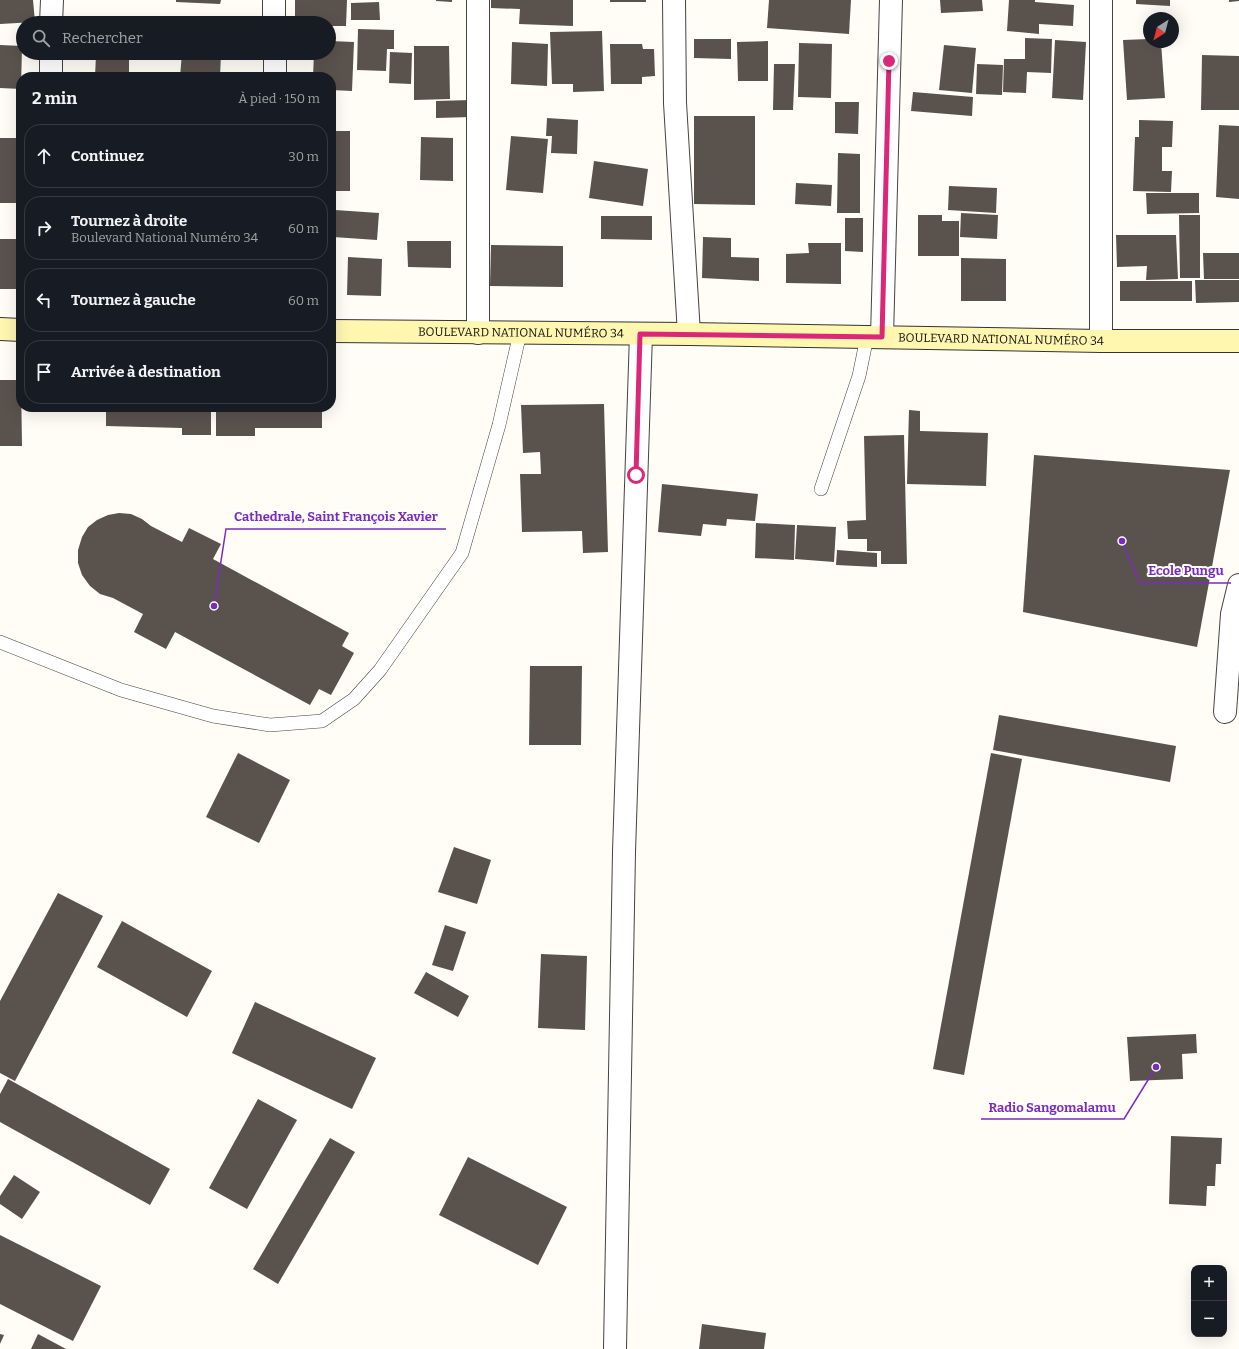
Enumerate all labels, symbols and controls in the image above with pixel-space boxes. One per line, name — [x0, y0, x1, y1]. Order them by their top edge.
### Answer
north arrow — [1143, 12, 1179, 48]
search box — [16, 16, 336, 60]
icon: search — [30, 27, 52, 49]
text: Rechercher — [62, 29, 143, 47]
route end — [880, 52, 898, 70]
text: 2 min — [32, 88, 77, 109]
text: À pied · 150 m — [238, 91, 320, 106]
icon: ahead — [33, 145, 55, 167]
text: Continuez — [71, 147, 144, 165]
text: 30 m — [288, 149, 319, 164]
text: Tournez à droite — [71, 212, 187, 230]
icon: right — [33, 217, 55, 239]
text: 60 m — [288, 221, 319, 236]
text: Boulevard National Numéro 34 — [71, 230, 258, 245]
icon: left — [33, 289, 55, 311]
text: Tournez à gauche — [71, 291, 196, 309]
text: 60 m — [288, 293, 319, 308]
street label: BOULEVARD NATIONAL NUMÉRO 34 — [418, 325, 624, 340]
street label: BOULEVARD NATIONAL NUMÉRO 34 — [898, 331, 1104, 348]
icon: arrive — [33, 361, 55, 383]
text: Arrivée à destination — [71, 363, 221, 381]
route start — [627, 466, 645, 484]
callout: Cathedrale, Saint François Xavier — [226, 504, 446, 529]
text: Cathedrale, Saint François Xavier — [234, 509, 438, 524]
callout: Ecole Pungu — [1140, 558, 1231, 583]
text: Ecole Pungu — [1148, 563, 1224, 578]
callout: Radio Sangomalamu — [981, 1094, 1124, 1119]
text: Radio Sangomalamu — [988, 1100, 1116, 1115]
map controls — [1191, 1265, 1227, 1337]
button: + — [1191, 1265, 1227, 1301]
button: − — [1191, 1301, 1227, 1337]

